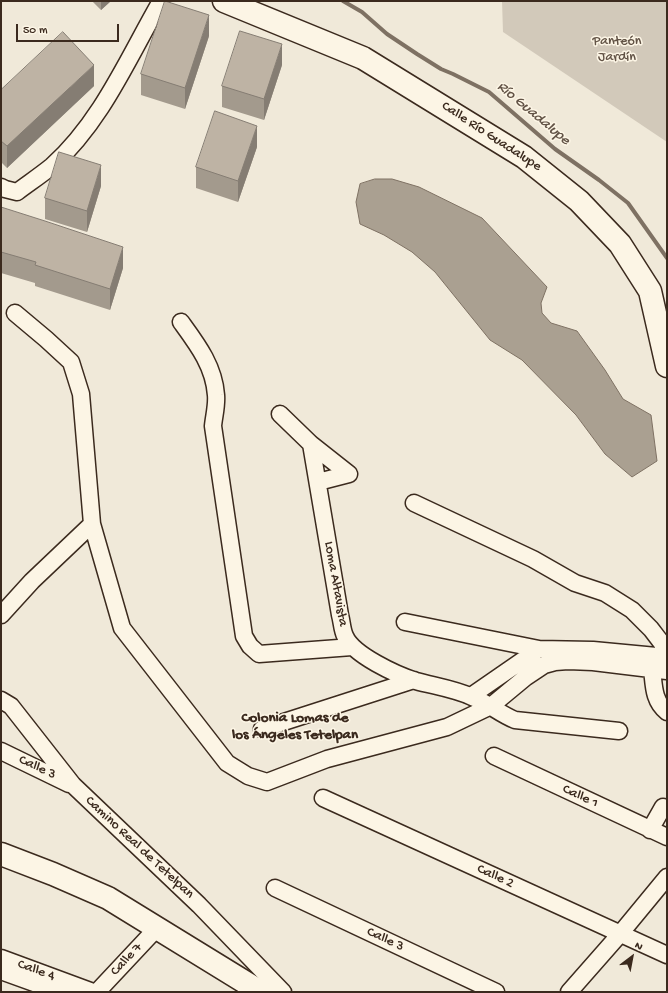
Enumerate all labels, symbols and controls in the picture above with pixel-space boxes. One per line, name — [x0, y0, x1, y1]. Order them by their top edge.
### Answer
scale bar — [18, 16, 121, 42]
text: 50 m — [23, 24, 48, 38]
park label: Panteón Jardín — [592, 34, 642, 66]
water label: Río Guadalupe — [493, 78, 573, 150]
street label: Calle Río Guadalupe — [438, 98, 544, 176]
street label: Loma Altavista — [319, 540, 351, 628]
district label: Colonia Lomas de los Ángeles Tetelpan — [232, 710, 358, 745]
street label: Calle 3 — [16, 752, 58, 784]
street label: Calle 1 — [559, 781, 601, 813]
street label: Camino Real de Tetelpan — [81, 793, 197, 903]
street label: Calle 2 — [474, 861, 516, 893]
street label: Calle 3 — [364, 924, 406, 956]
north arrow — [612, 937, 652, 977]
street label: Calle 7 — [107, 940, 147, 980]
text: N — [632, 940, 645, 954]
street label: Calle 4 — [15, 956, 57, 986]

